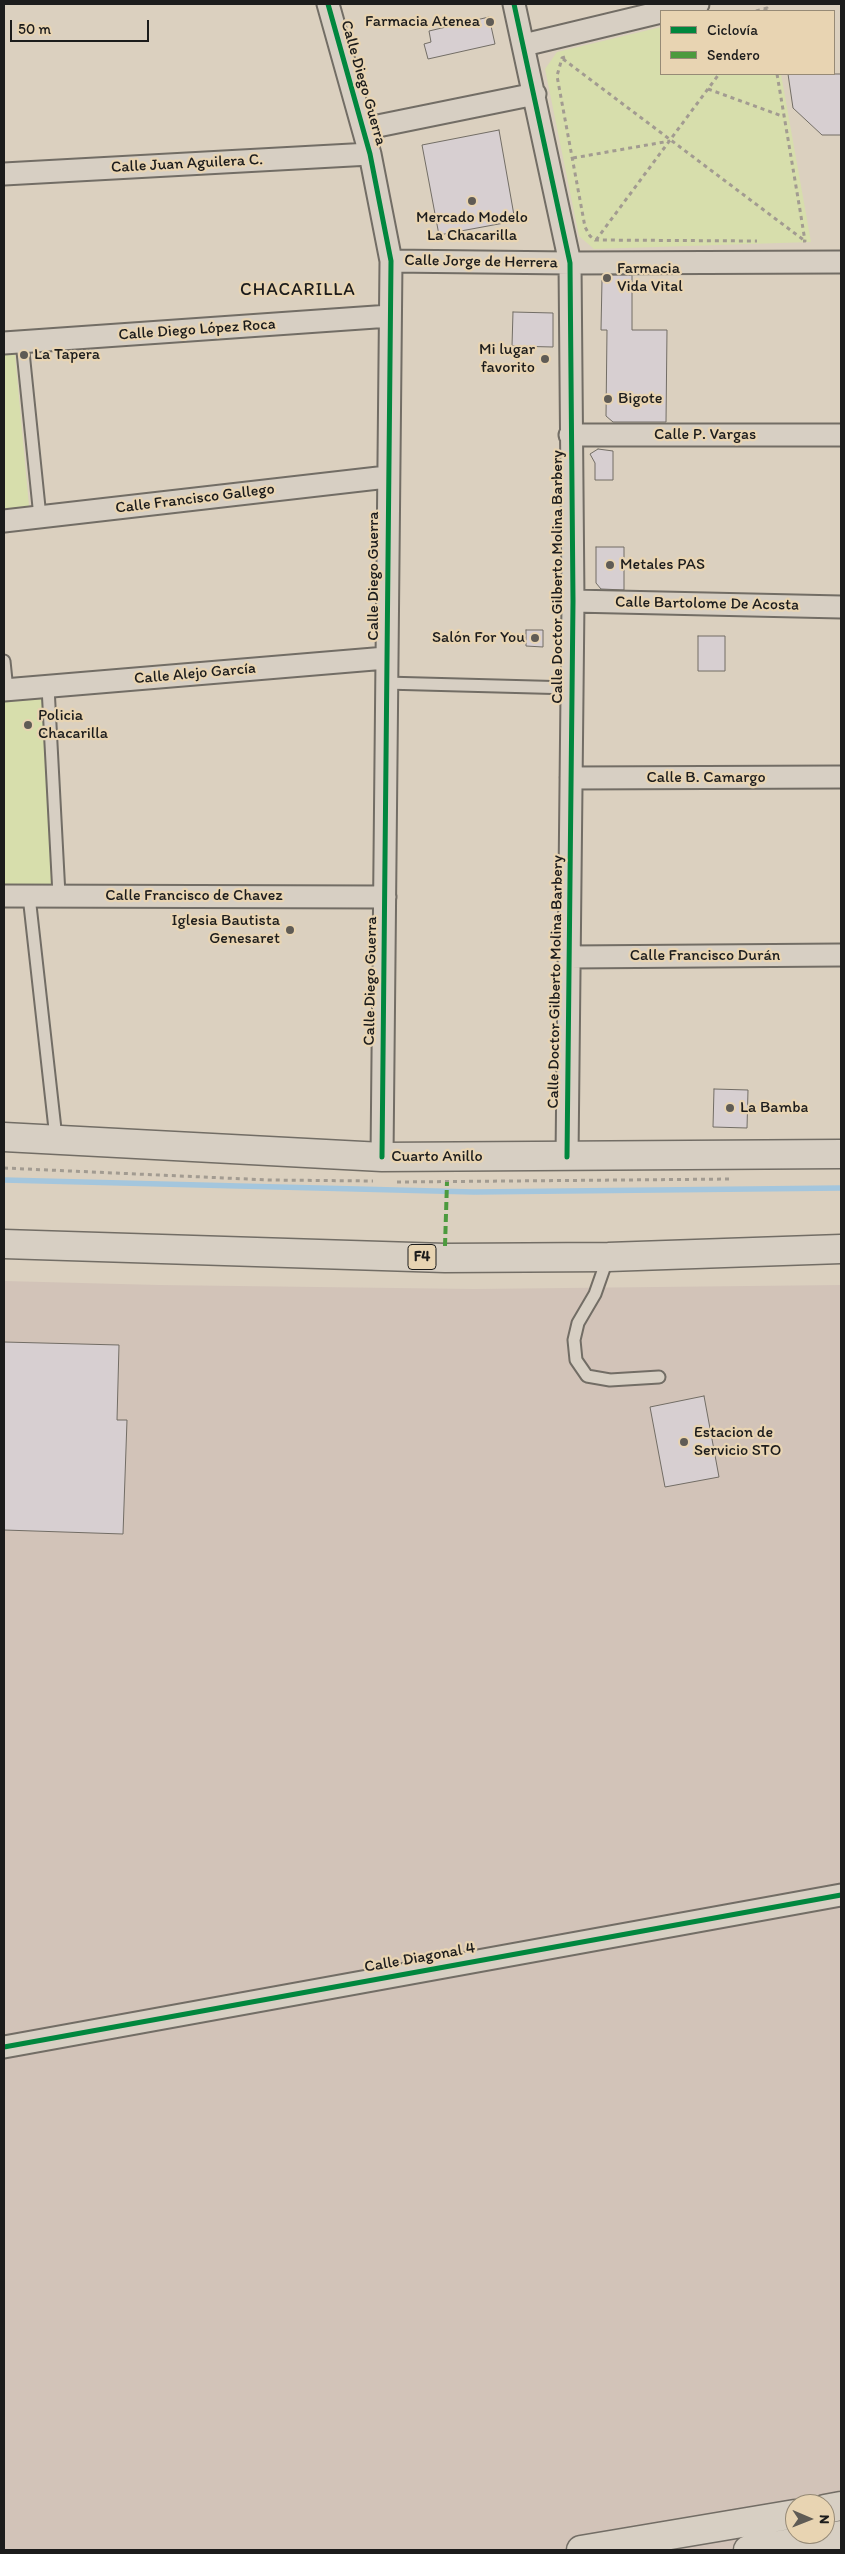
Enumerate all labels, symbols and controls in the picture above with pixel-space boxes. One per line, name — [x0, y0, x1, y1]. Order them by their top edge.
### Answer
scale bar — [12, 10, 151, 42]
legend — [660, 10, 835, 75]
place label: Farmacia Atenea — [365, 12, 480, 32]
marker: Farmacia Atenea — [484, 16, 496, 28]
street label: Calle Diego Guerra — [336, 18, 390, 148]
text: 50 m — [18, 20, 51, 38]
text: Ciclovía — [707, 21, 758, 39]
text: Sendero — [707, 46, 760, 64]
street label: Calle Juan Aguilera C. — [111, 150, 263, 178]
marker: Mercado Modelo La Chacarilla — [466, 195, 478, 207]
place label: Mercado Modelo La Chacarilla — [416, 208, 528, 246]
street label: Calle Jorge de Herrera — [404, 251, 558, 273]
place label: Farmacia Vida Vital — [617, 259, 683, 297]
marker: Farmacia Vida Vital — [601, 272, 613, 284]
district label: CHACARILLA — [239, 279, 357, 301]
street label: Calle Diego López Roca — [118, 315, 276, 345]
place label: Mi lugar favorito — [479, 340, 535, 378]
place label: La Tapera — [34, 345, 100, 365]
marker: La Tapera — [18, 349, 30, 361]
marker: Mi lugar favorito — [539, 353, 551, 365]
place label: Bigote — [618, 389, 662, 409]
marker: Bigote — [602, 393, 614, 405]
street label: Calle P. Vargas — [654, 425, 756, 445]
street label: Calle Doctor Gilberto Molina Barbery — [548, 450, 568, 704]
street label: Calle Francisco Gallego — [114, 480, 276, 518]
street label: Calle Diego Guerra — [364, 511, 384, 641]
place label: Metales PAS — [620, 555, 705, 575]
marker: Metales PAS — [604, 559, 616, 571]
street label: Calle Bartolome De Acosta — [615, 593, 799, 615]
place label: Salón For You — [432, 628, 525, 648]
marker: Salón For You — [529, 632, 541, 644]
street label: Calle Alejo García — [133, 659, 257, 689]
place label: Policia Chacarilla — [38, 706, 108, 744]
marker: Policia Chacarilla — [22, 719, 34, 731]
street label: Calle B. Camargo — [646, 768, 766, 788]
street label: Calle Doctor Gilberto Molina Barbery — [544, 855, 568, 1109]
street label: Calle Francisco de Chavez — [105, 886, 283, 906]
place label: Iglesia Bautista Genesaret — [172, 911, 280, 949]
street label: Calle Diego Guerra — [360, 916, 382, 1046]
marker: Iglesia Bautista Genesaret — [284, 924, 296, 936]
street label: Calle Francisco Durán — [630, 946, 780, 966]
place label: La Bamba — [740, 1098, 808, 1118]
marker: La Bamba — [724, 1102, 736, 1114]
street label: Cuarto Anillo — [391, 1147, 483, 1167]
road number: F4 — [408, 1244, 436, 1270]
place label: Estacion de Servicio STO — [694, 1423, 781, 1461]
marker: Estacion de Servicio STO — [678, 1436, 690, 1448]
street label: Calle Diagonal 4 — [363, 1939, 477, 1977]
north arrow — [785, 2494, 835, 2544]
text: N — [816, 2514, 833, 2524]

